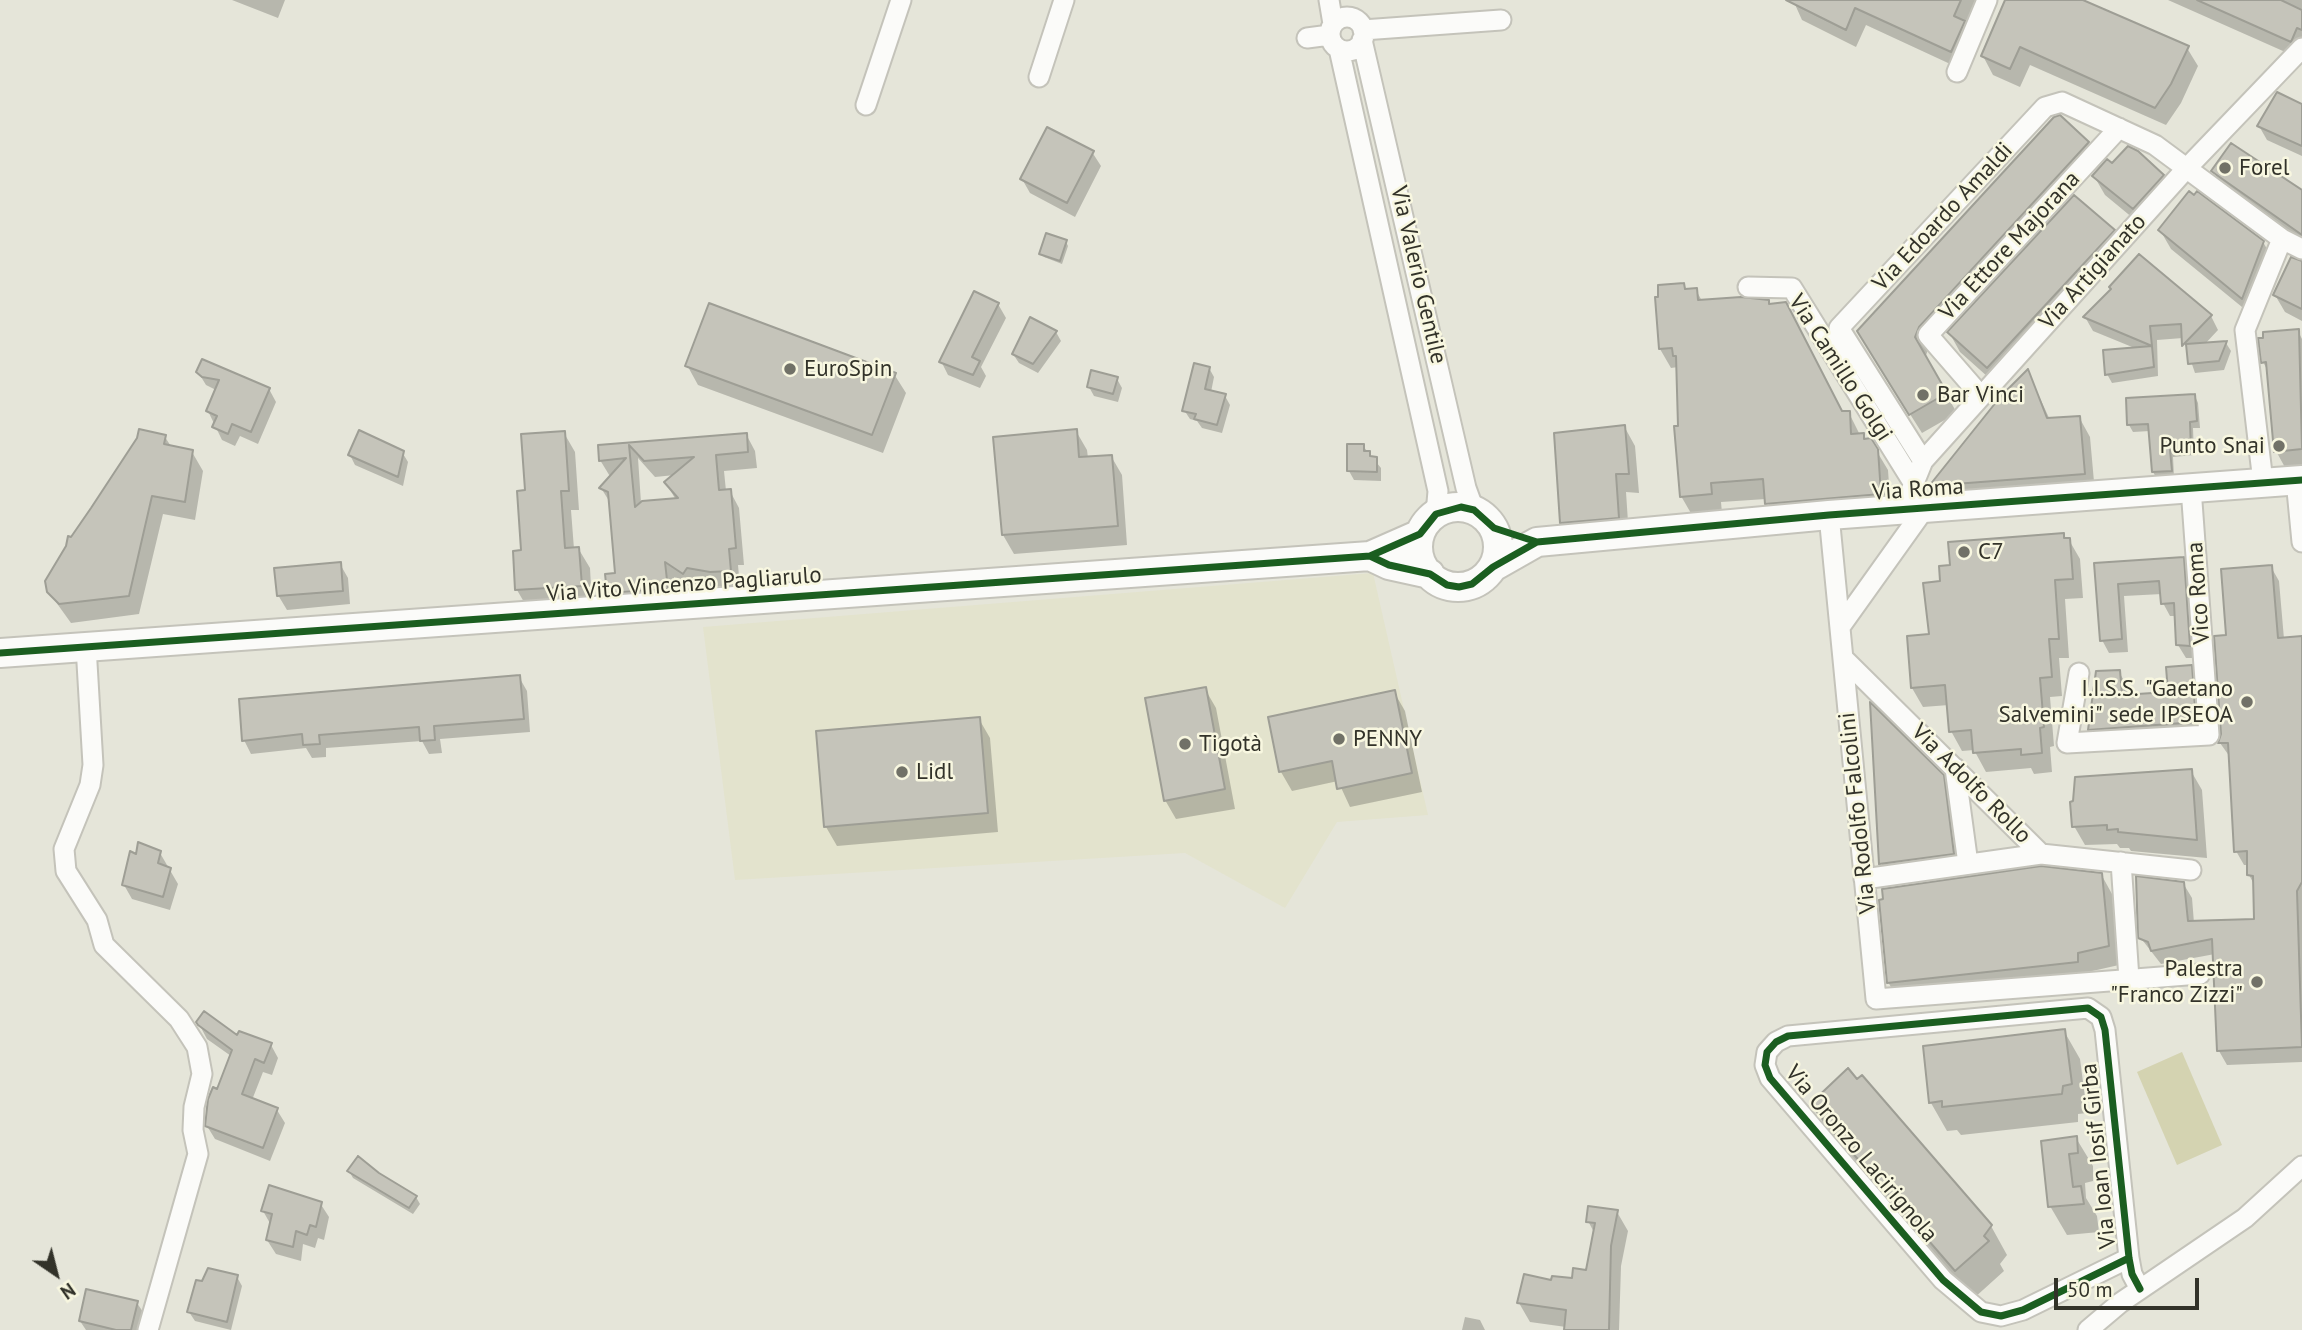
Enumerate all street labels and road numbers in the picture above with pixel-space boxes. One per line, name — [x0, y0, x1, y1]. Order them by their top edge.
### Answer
street label: Via Edoardo Amaldi — [1867, 137, 2019, 297]
street label: Via Ettore Majorana — [1934, 166, 2086, 326]
street label: Via Valerio Gentile — [1384, 183, 1452, 367]
street label: Via Artigianato — [2034, 208, 2152, 336]
street label: Via Camillo Golgi — [1782, 289, 1898, 447]
street label: Via Roma — [1871, 473, 1965, 507]
street label: Vico Roma — [2182, 541, 2216, 645]
street label: Via Vito Vincenzo Pagliarulo — [546, 562, 822, 608]
street label: Via Rodolfo Falcolini — [1834, 711, 1882, 915]
street label: Via Adolfo Rollo — [1905, 718, 2037, 850]
street label: Via Oronzo Lacirignola — [1779, 1060, 1943, 1248]
street label: Via Ioan Iosif Girba — [2076, 1062, 2122, 1250]

